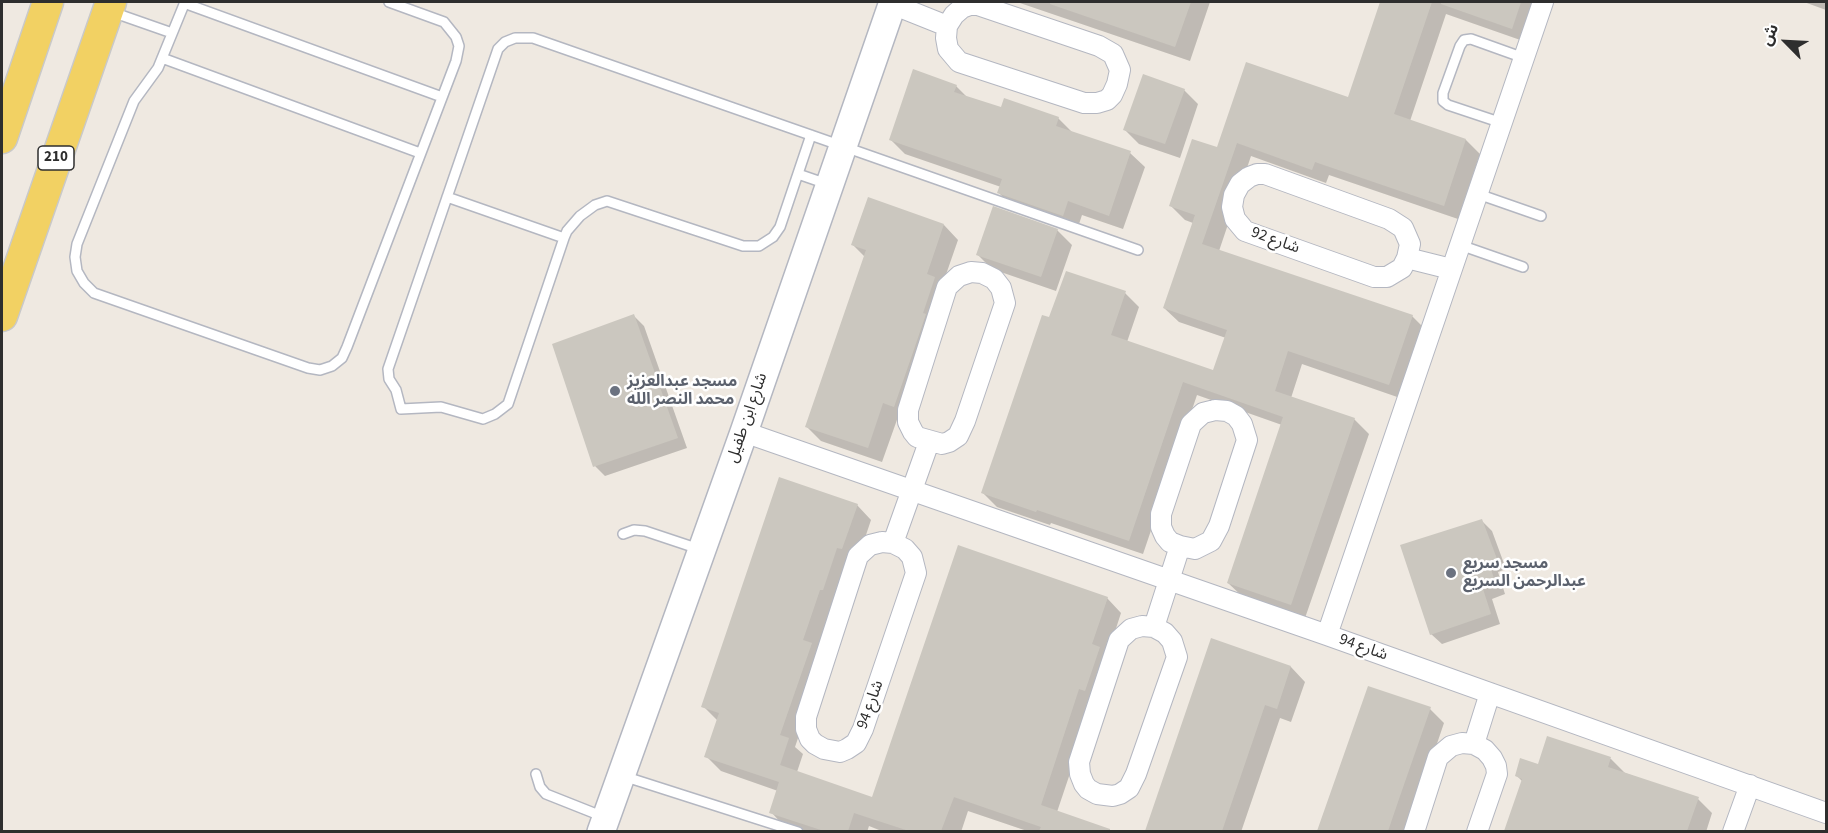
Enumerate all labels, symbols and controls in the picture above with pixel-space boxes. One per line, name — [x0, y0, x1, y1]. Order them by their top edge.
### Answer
north arrow — [1756, 12, 1816, 72]
text: ش — [1755, 20, 1784, 49]
road number: 210 — [38, 146, 74, 170]
street label: شارع 92 — [1248, 223, 1302, 259]
street label: شارع ابن طفيل — [724, 371, 772, 465]
place label: مسجد عبدالعزيز محمد النصر الله — [627, 372, 737, 410]
marker: مسجد عبدالعزيز محمد النصر الله — [608, 384, 622, 398]
place label: مسجد سريع عبدالرحمن السريع — [1463, 554, 1586, 592]
marker: مسجد سريع عبدالرحمن السريع — [1444, 566, 1458, 580]
street label: شارع 94 — [1336, 630, 1390, 666]
street label: شارع 94 — [853, 678, 889, 732]

